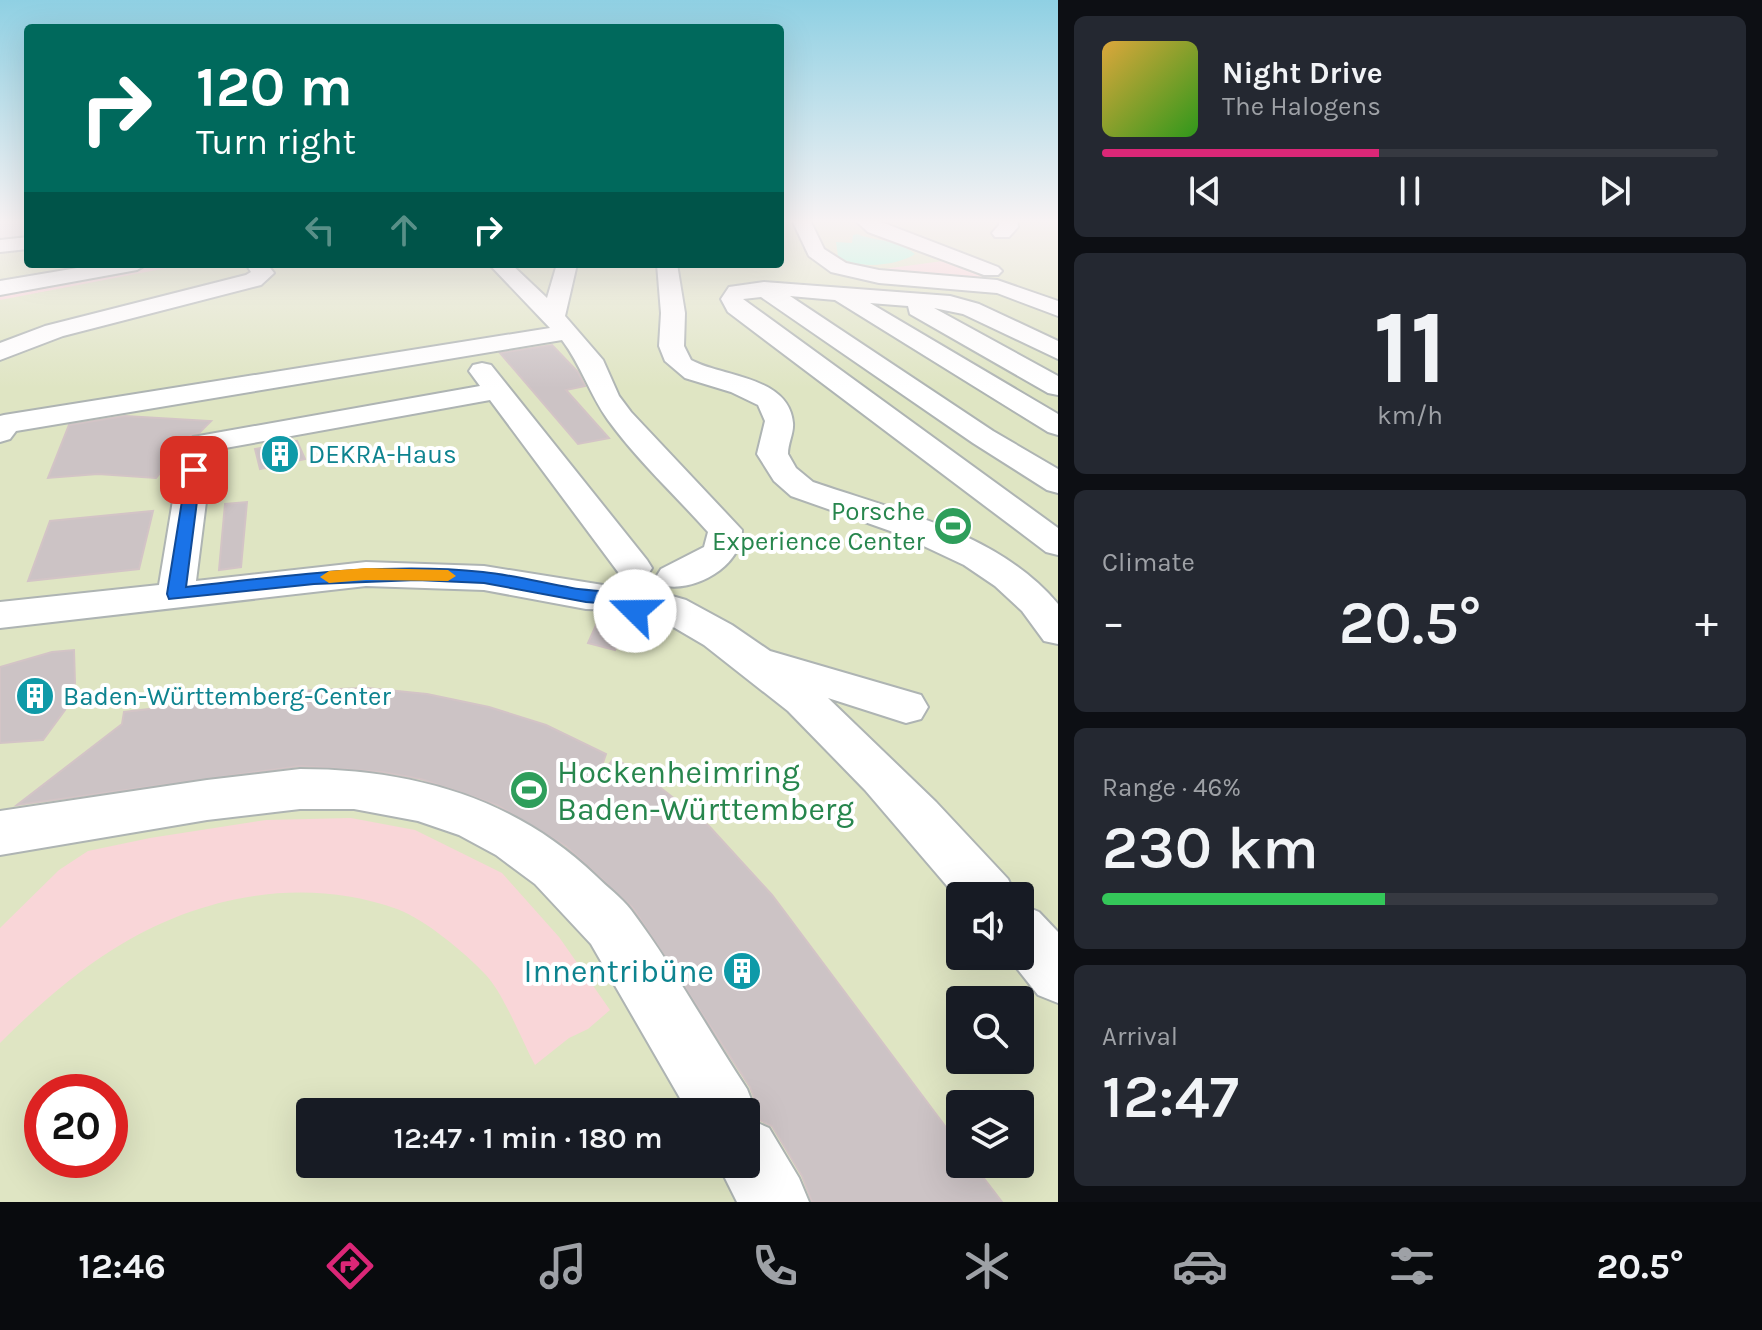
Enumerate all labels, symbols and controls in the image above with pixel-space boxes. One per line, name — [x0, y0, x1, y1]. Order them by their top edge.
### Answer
text: 120 m — [196, 54, 353, 119]
text: Night Drive — [1222, 55, 1383, 91]
icon: right — [64, 56, 168, 160]
text: The Halogens — [1222, 91, 1381, 122]
text: Turn right — [196, 121, 356, 163]
icon: previous — [1183, 169, 1227, 213]
icon: pause — [1388, 169, 1432, 213]
icon: next — [1593, 169, 1637, 213]
icon: left — [298, 208, 342, 252]
icon: ahead — [382, 208, 426, 252]
icon: right — [466, 208, 510, 252]
text: 11 — [1373, 287, 1447, 408]
text: km/h — [1377, 400, 1443, 431]
building icon: DEKRA-Haus — [259, 433, 301, 475]
pin — [160, 436, 228, 504]
place label: DEKRA-Haus — [308, 439, 457, 470]
icon: arrive — [172, 448, 216, 492]
place label: Porsche Experience Center — [712, 496, 926, 557]
sports icon: Porsche Experience Center — [932, 505, 974, 547]
text: Climate — [1102, 547, 1195, 578]
position arrow — [593, 569, 677, 653]
text: 20.5° — [1339, 588, 1481, 658]
text: − — [1102, 597, 1125, 648]
text: + — [1695, 597, 1718, 648]
building icon: Baden-Württemberg-Center — [14, 675, 56, 717]
place label: Baden-Württemberg-Center — [63, 681, 391, 712]
place label: Hockenheimring Baden-Württemberg — [557, 754, 854, 828]
sports icon: Hockenheimring Baden-Württemberg — [508, 769, 550, 811]
text: Range · 46% — [1102, 772, 1241, 803]
text: 230 km — [1102, 813, 1319, 883]
map controls — [946, 882, 1034, 1178]
button: sound — [946, 882, 1034, 970]
building icon: Innentribüne — [721, 950, 763, 992]
place label: Innentribüne — [523, 953, 714, 990]
button: search — [946, 986, 1034, 1074]
text: Arrival — [1102, 1021, 1178, 1052]
text: 12:47 — [1102, 1062, 1239, 1132]
speed limit sign: 20 — [24, 1074, 128, 1178]
button: layers — [946, 1090, 1034, 1178]
text: 12:47 · 1 min · 180 m — [393, 1120, 663, 1156]
icon: directions — [322, 1238, 378, 1294]
icon: music — [535, 1238, 591, 1294]
icon: phone — [747, 1238, 803, 1294]
icon: climate — [959, 1238, 1015, 1294]
icon: car — [1172, 1238, 1228, 1294]
icon: filters — [1384, 1238, 1440, 1294]
text: 12:46 — [78, 1245, 166, 1287]
text: 20.5° — [1597, 1245, 1684, 1287]

